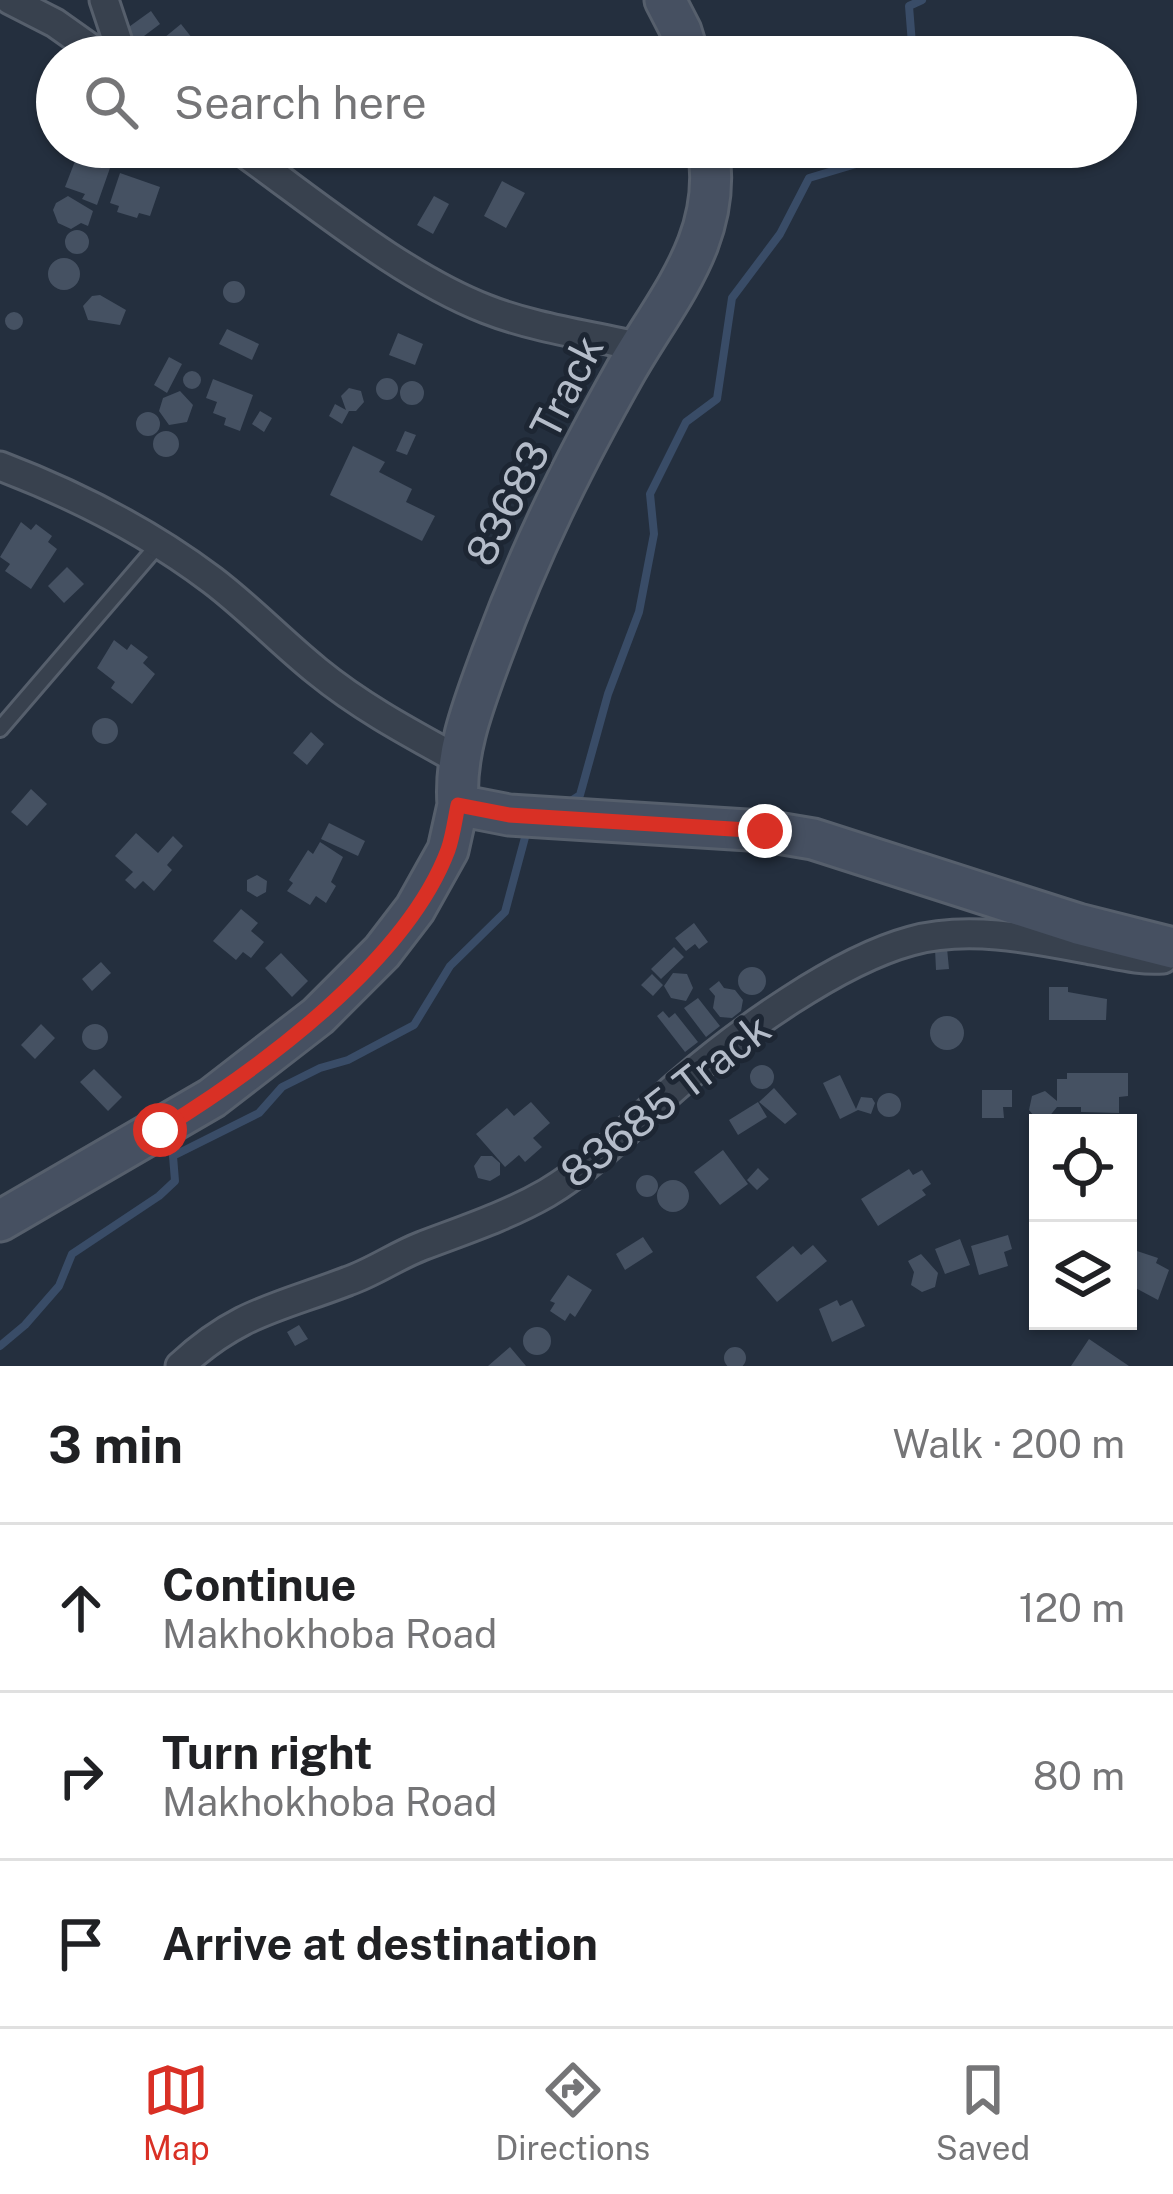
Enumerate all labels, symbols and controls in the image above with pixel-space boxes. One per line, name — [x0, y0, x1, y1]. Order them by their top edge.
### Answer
search box — [36, 36, 1137, 168]
icon: search — [78, 69, 144, 135]
text: Search here — [174, 76, 427, 129]
street label: 83683 Track — [455, 327, 613, 573]
route end — [738, 804, 792, 858]
street label: 83685 Track — [551, 1003, 779, 1197]
route start — [133, 1103, 187, 1157]
map controls — [1029, 1114, 1137, 1330]
button: locate — [1029, 1114, 1137, 1222]
button: layers — [1029, 1222, 1137, 1330]
text: 3 min — [48, 1415, 183, 1474]
text: Walk · 200 m — [893, 1421, 1125, 1467]
text: Continue — [162, 1558, 356, 1611]
icon: ahead — [48, 1575, 114, 1641]
text: 120 m — [1019, 1585, 1125, 1631]
text: Makhokhoba Road — [162, 1611, 497, 1657]
text: Turn right — [162, 1726, 373, 1779]
icon: right — [48, 1743, 114, 1809]
text: 80 m — [1033, 1753, 1125, 1799]
text: Makhokhoba Road — [162, 1779, 497, 1825]
icon: arrive — [48, 1911, 114, 1977]
text: Arrive at destination — [162, 1917, 598, 1970]
tab: Map — [143, 2057, 210, 2167]
tab: Directions — [495, 2057, 650, 2167]
tab: Saved — [936, 2057, 1030, 2167]

